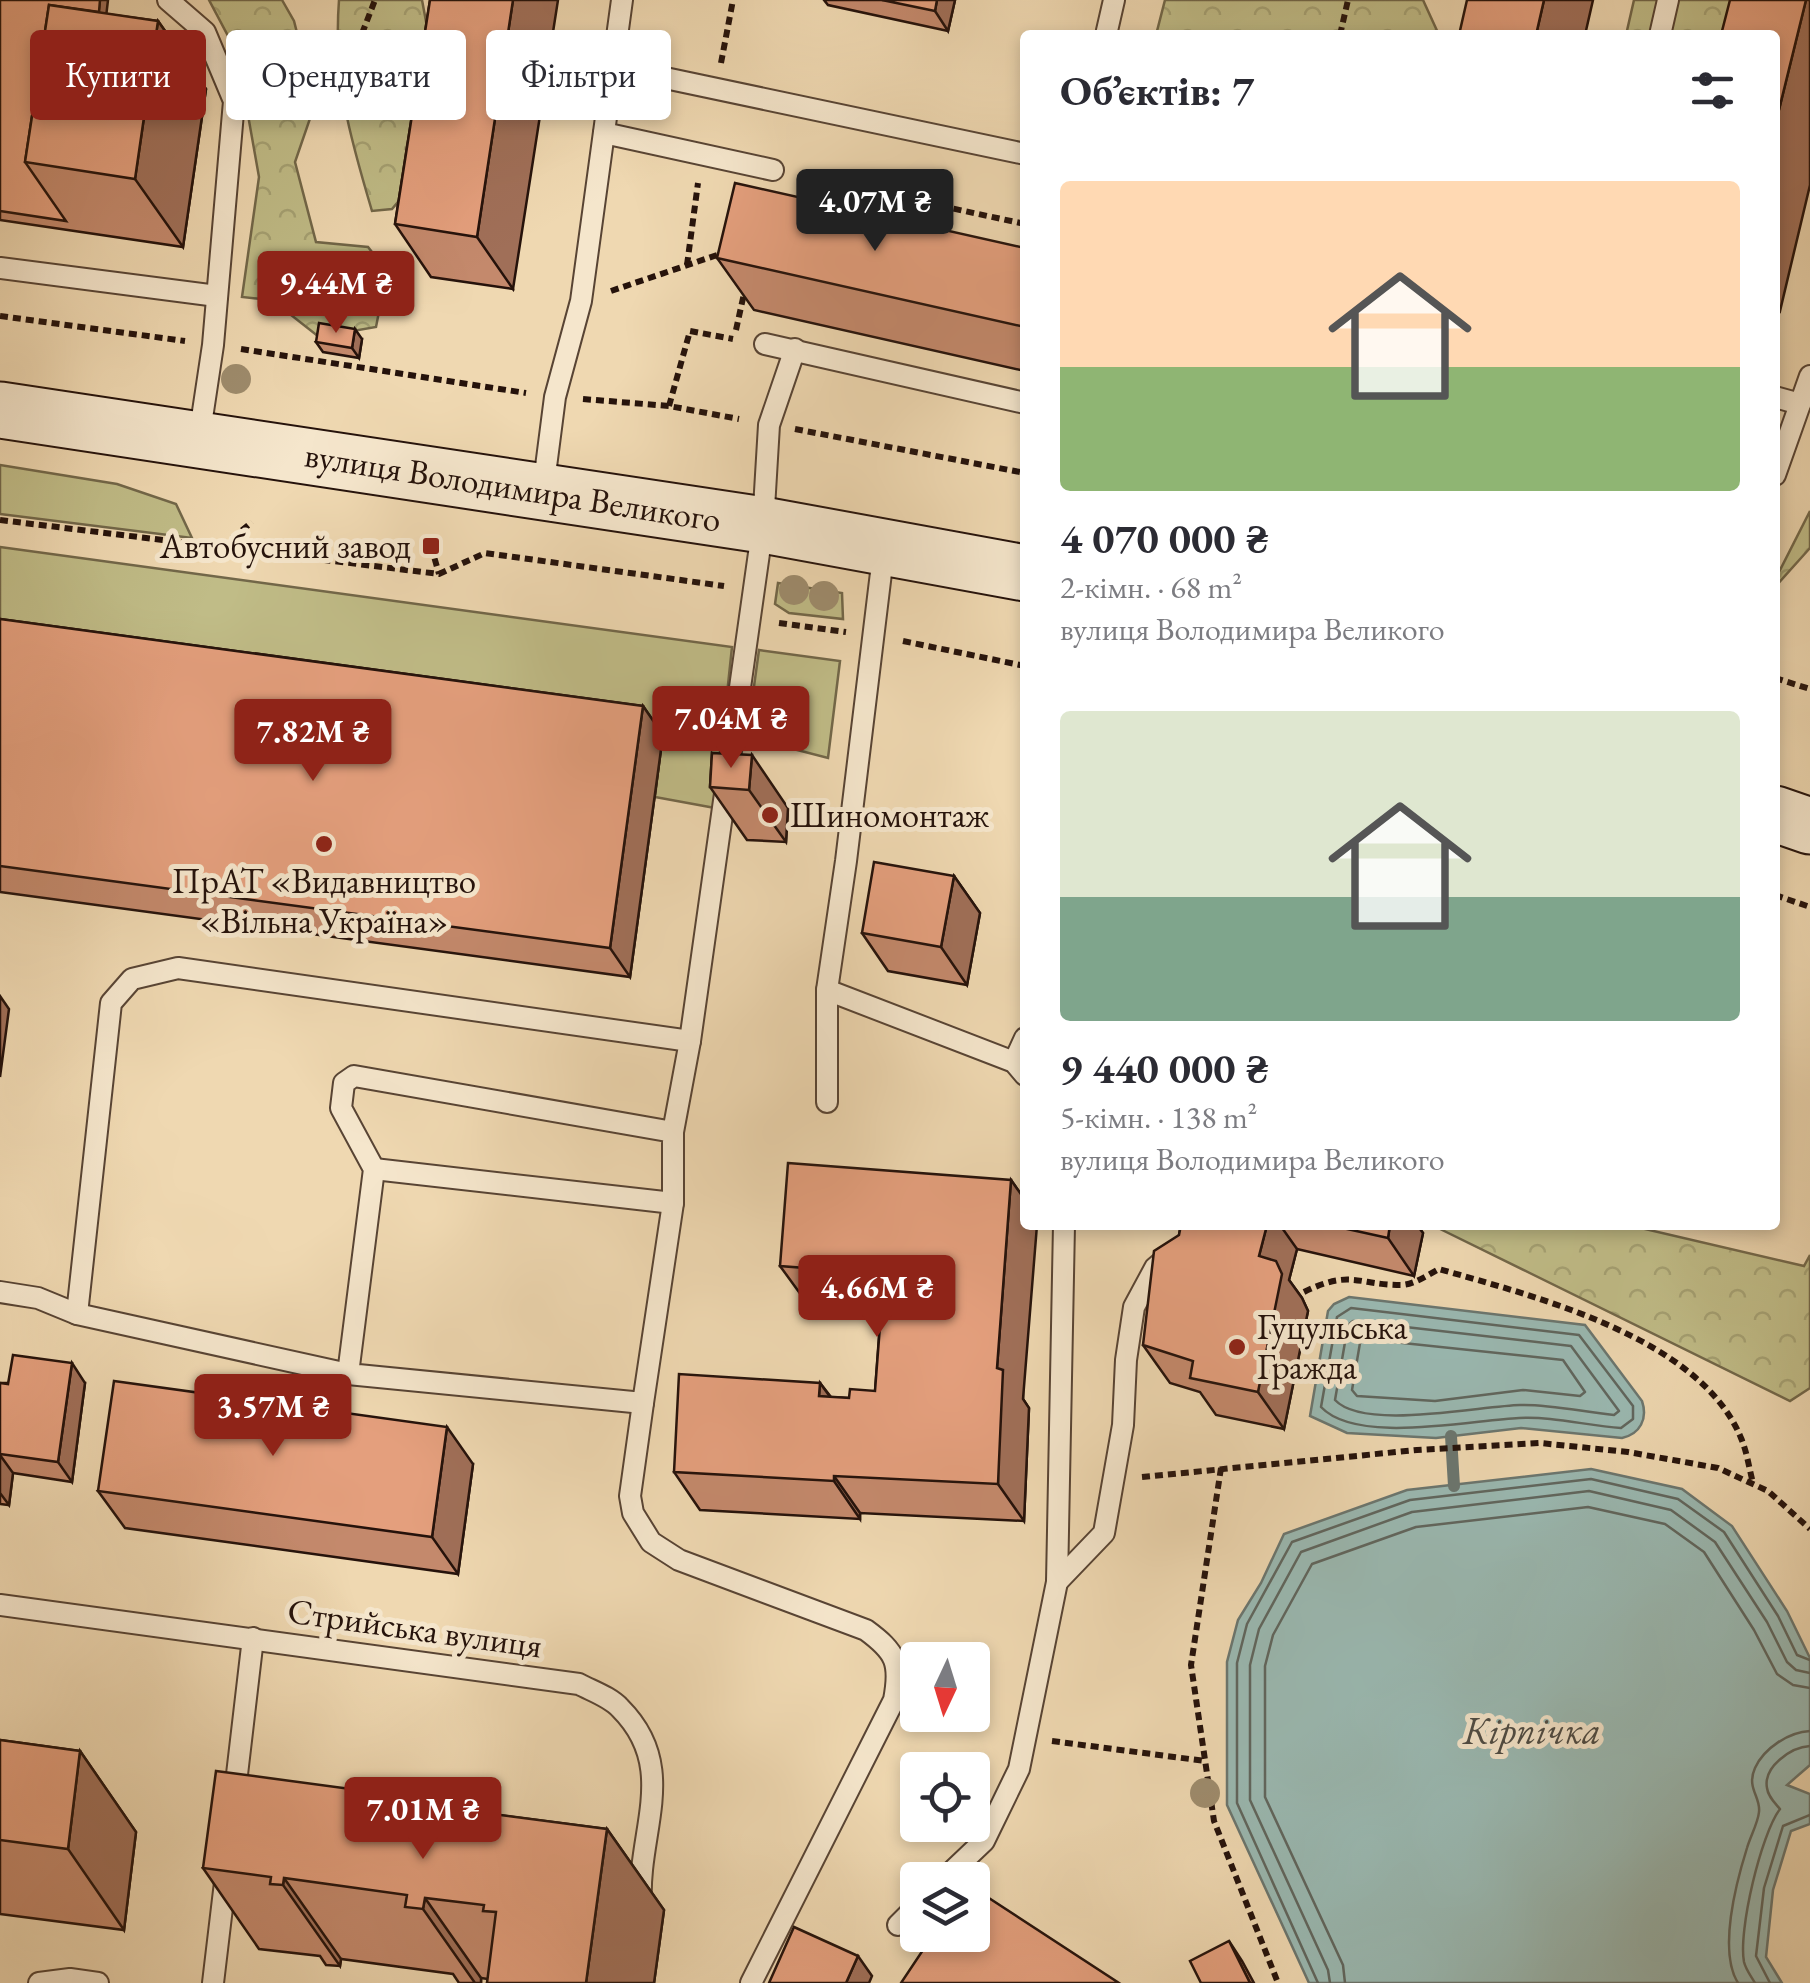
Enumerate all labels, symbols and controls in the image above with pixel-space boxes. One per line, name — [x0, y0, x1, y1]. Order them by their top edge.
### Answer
chip: Купити — [30, 30, 206, 120]
chip: Орендувати — [226, 30, 466, 120]
chip: Фільтри — [486, 30, 671, 120]
text: Об’єктів: 7 — [1060, 63, 1254, 118]
icon: filters — [1685, 63, 1740, 118]
pin: 4.07M ₴ — [783, 169, 967, 254]
text: 4.07M ₴ — [818, 180, 932, 222]
icon: home — [1310, 246, 1490, 426]
pin: 9.44M ₴ — [244, 251, 428, 336]
text: 9.44M ₴ — [279, 262, 393, 304]
street label: вулиця Володимира Великого — [302, 431, 724, 543]
text: 4 070 000 ₴ — [1060, 511, 1269, 566]
place label: Автобусний завод — [159, 523, 411, 569]
marker: Автобусний завод — [420, 535, 442, 557]
text: 2-кімн. · 68 m² — [1060, 566, 1242, 608]
text: вулиця Володимира Великого — [1060, 608, 1445, 650]
pin: 7.04M ₴ — [639, 686, 823, 771]
text: 7.04M ₴ — [674, 697, 788, 739]
pin: 7.82M ₴ — [221, 699, 405, 784]
text: 7.82M ₴ — [256, 710, 370, 752]
icon: home — [1310, 776, 1490, 956]
place label: Шиномонтаж — [790, 792, 990, 837]
marker: Шиномонтаж — [759, 804, 781, 826]
marker: ПрАТ «Видавництво «Вільна Україна» — [313, 833, 335, 855]
place label: ПрАТ «Видавництво «Вільна Україна» — [172, 858, 476, 944]
text: 9 440 000 ₴ — [1060, 1041, 1269, 1096]
text: 5-кімн. · 138 m² — [1060, 1096, 1257, 1138]
text: вулиця Володимира Великого — [1060, 1138, 1445, 1180]
pin: 4.66M ₴ — [785, 1255, 969, 1340]
text: 4.66M ₴ — [820, 1266, 934, 1308]
place label: Гуцульська Гражда — [1257, 1304, 1408, 1390]
marker: Гуцульська Гражда — [1226, 1336, 1248, 1358]
pin: 3.57M ₴ — [181, 1374, 365, 1459]
text: 3.57M ₴ — [216, 1385, 330, 1427]
street label: Стрийська вулиця — [285, 1587, 545, 1669]
north arrow — [900, 1642, 990, 1732]
map controls — [900, 1642, 990, 1952]
water label: Кірпічка — [1462, 1705, 1601, 1754]
button: locate — [900, 1752, 990, 1842]
pin: 7.01M ₴ — [331, 1777, 515, 1862]
text: 7.01M ₴ — [366, 1788, 480, 1830]
button: layers — [900, 1862, 990, 1952]

